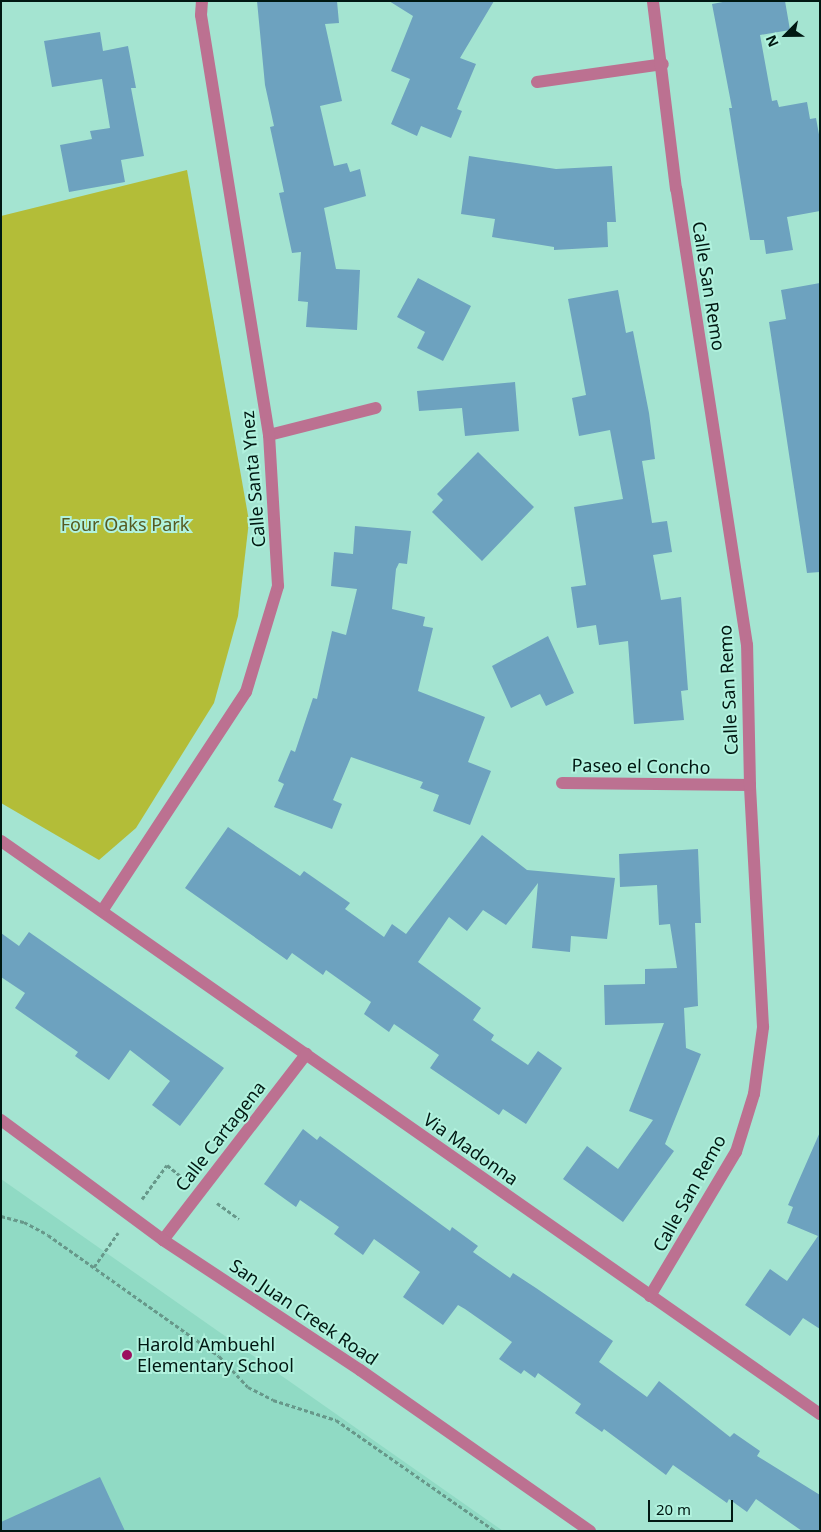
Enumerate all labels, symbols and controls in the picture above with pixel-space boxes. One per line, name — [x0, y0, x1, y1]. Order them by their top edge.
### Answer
north arrow — [761, 10, 811, 60]
text: N — [761, 32, 783, 50]
street label: Calle San Remo — [688, 220, 730, 352]
street label: Calle Santa Ynez — [236, 410, 270, 548]
park label: Four Oaks Park — [61, 513, 189, 535]
street label: Calle San Remo — [714, 624, 742, 756]
street label: Paseo el Concho — [571, 754, 711, 778]
street label: Calle Cartagena — [170, 1077, 270, 1195]
street label: Via Madonna — [419, 1108, 523, 1190]
street label: Calle San Remo — [648, 1131, 730, 1255]
street label: San Juan Creek Road — [226, 1254, 382, 1370]
place label: Harold Ambuehl Elementary School — [137, 1334, 294, 1376]
marker: Harold Ambuehl Elementary School — [121, 1349, 133, 1361]
scale bar — [651, 1490, 736, 1522]
text: 20 m — [656, 1499, 691, 1519]

